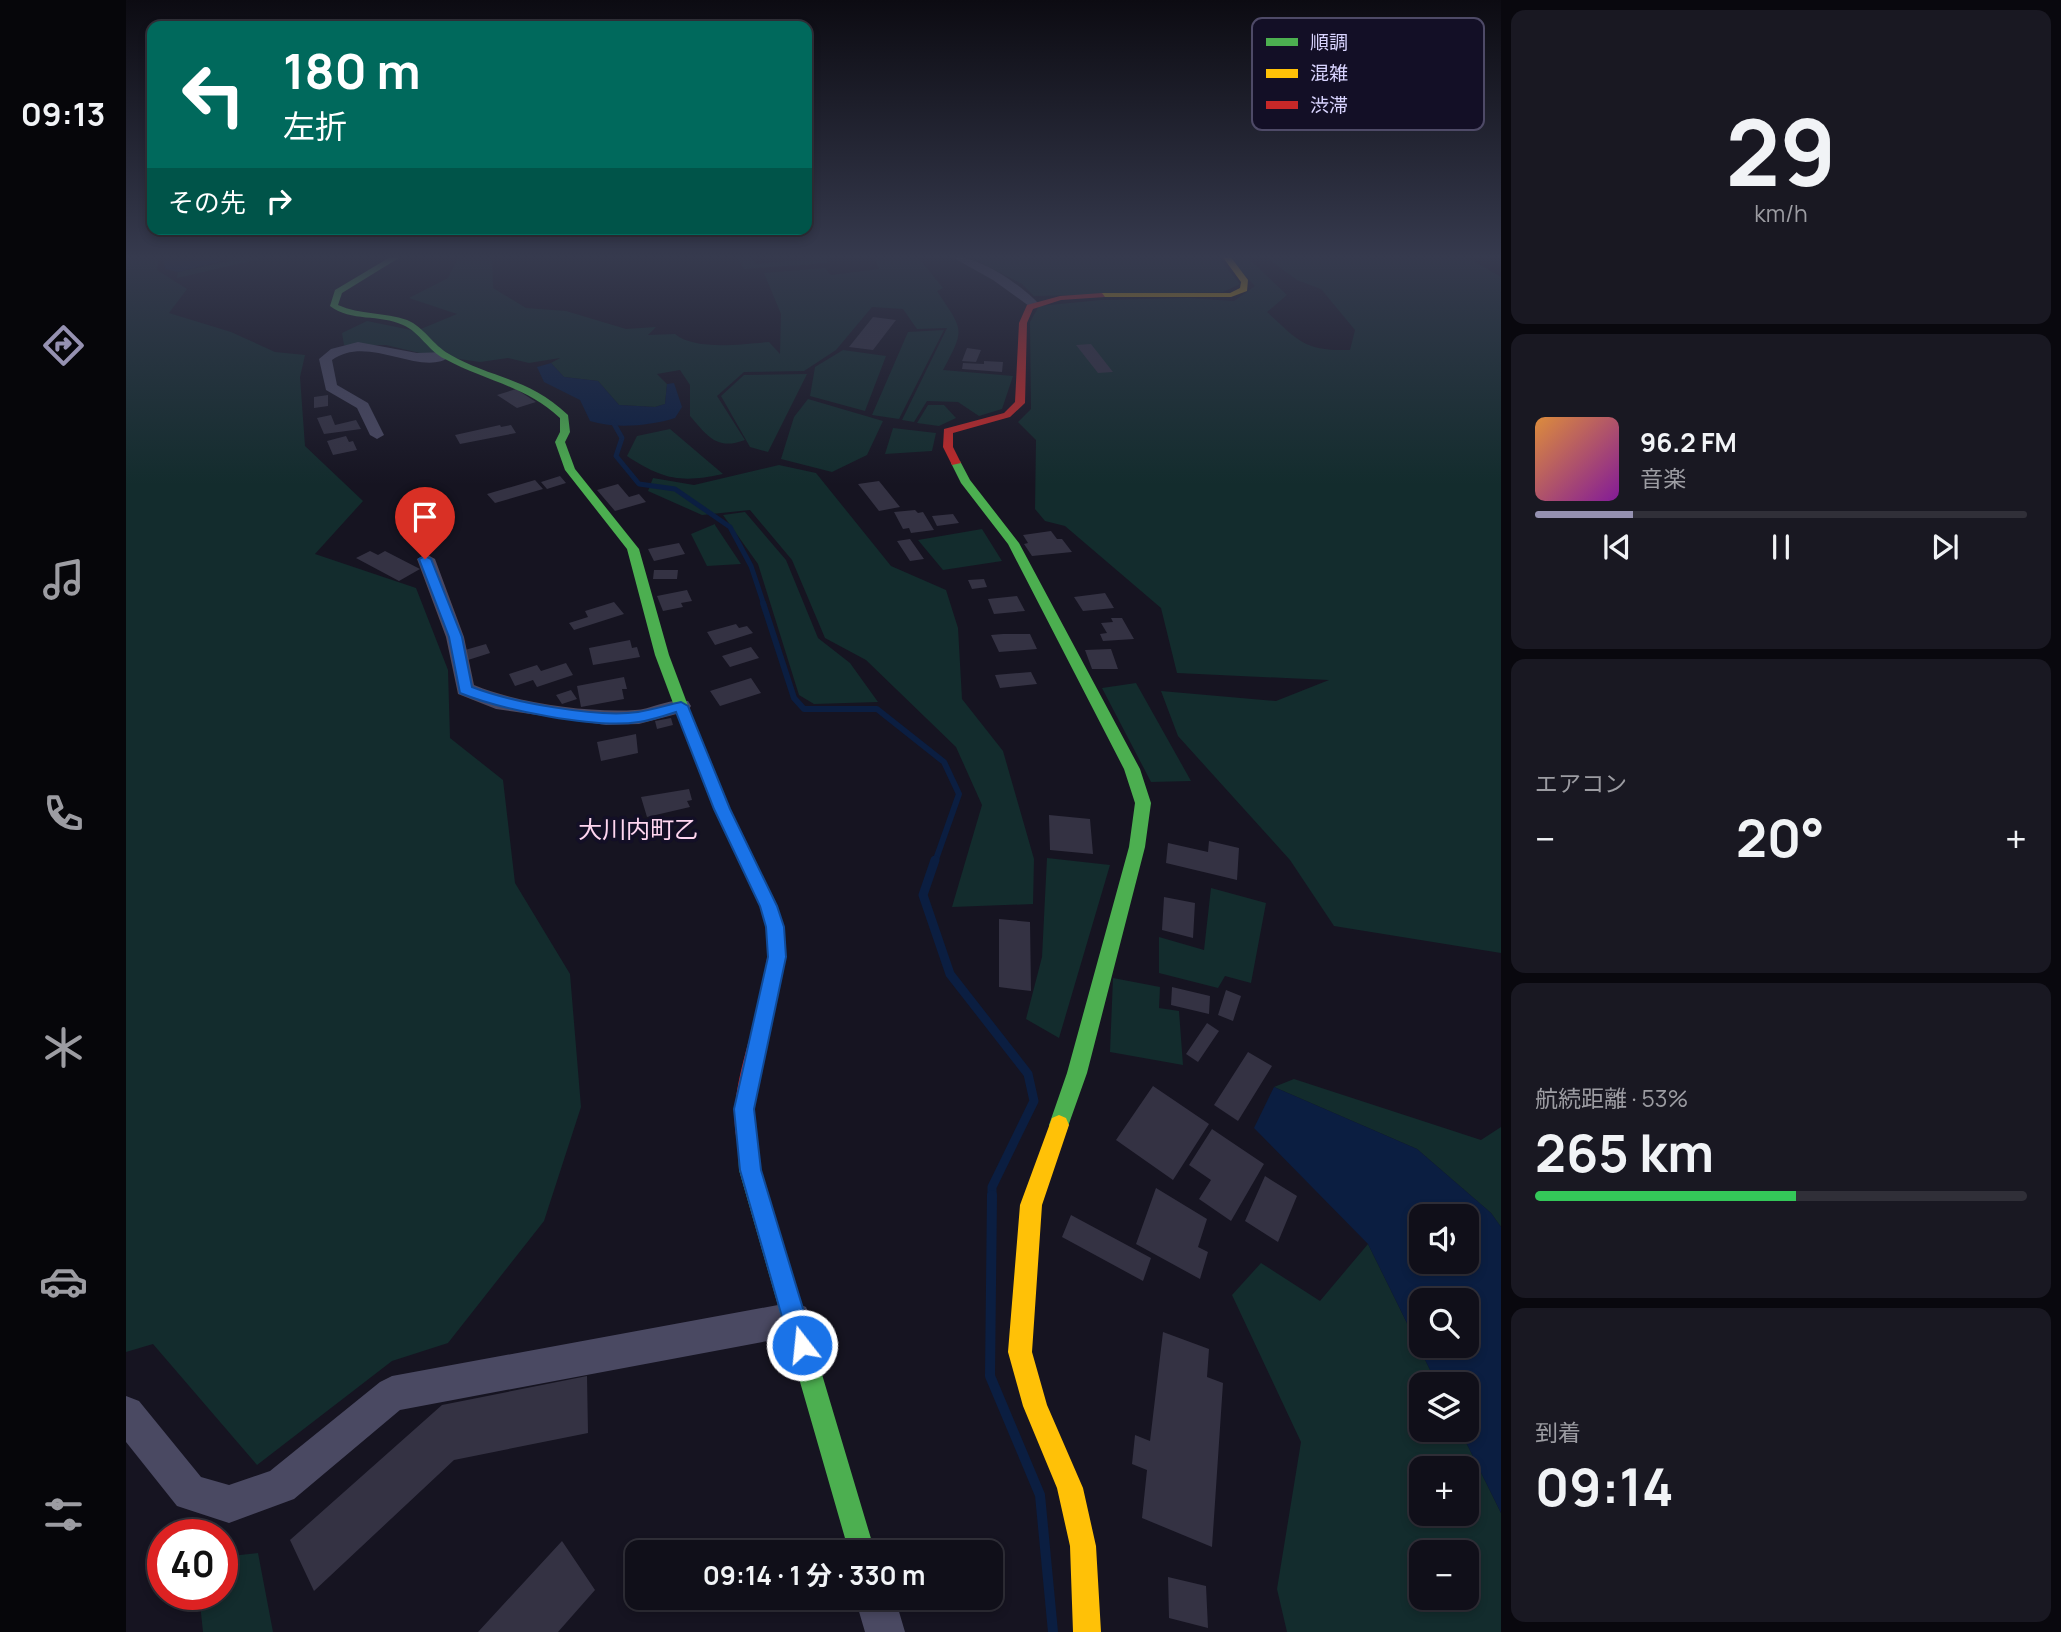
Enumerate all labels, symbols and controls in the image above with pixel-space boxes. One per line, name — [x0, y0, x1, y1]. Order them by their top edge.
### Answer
legend — [1252, 18, 1484, 130]
text: 順調 — [1310, 29, 1348, 55]
text: 180 m — [283, 37, 421, 104]
icon: left — [168, 49, 259, 140]
text: 混雑 — [1310, 60, 1348, 86]
text: 29 — [1726, 89, 1836, 213]
text: 09:13 — [21, 92, 105, 136]
text: 渋滞 — [1310, 92, 1348, 118]
text: 左折 — [283, 104, 347, 148]
icon: right — [260, 182, 298, 220]
text: その先 — [168, 184, 246, 220]
text: km/h — [1754, 197, 1808, 229]
icon: directions — [39, 321, 88, 370]
text: 96.2 FM — [1640, 424, 1737, 460]
text: 音楽 — [1640, 462, 1686, 494]
pin — [395, 487, 455, 559]
icon: arrive — [406, 498, 444, 536]
icon: previous — [1598, 528, 1636, 566]
icon: pause — [1762, 528, 1800, 566]
icon: next — [1926, 528, 1964, 566]
icon: music — [39, 555, 88, 604]
text: エアコン — [1535, 767, 1627, 799]
icon: phone — [39, 789, 88, 838]
text: 20° — [1736, 802, 1825, 873]
district label: 大川内町乙 — [578, 812, 698, 845]
text: − — [1535, 812, 1556, 864]
text: + — [2005, 812, 2027, 864]
icon: climate — [39, 1023, 88, 1072]
text: 航続距離 · 53% — [1535, 1082, 1688, 1114]
text: 265 km — [1535, 1117, 1714, 1188]
map controls — [1409, 1204, 1479, 1610]
button: sound — [1409, 1204, 1479, 1274]
icon: car — [39, 1257, 88, 1306]
button: search — [1409, 1288, 1479, 1358]
position arrow — [765, 1308, 839, 1382]
button: layers — [1409, 1372, 1479, 1442]
text: 到着 — [1535, 1416, 1581, 1448]
text: 09:14 — [1535, 1451, 1674, 1522]
button: + — [1409, 1456, 1479, 1526]
icon: filters — [39, 1490, 88, 1539]
speed limit sign: 40 — [147, 1519, 238, 1610]
button: − — [1409, 1540, 1479, 1610]
text: 09:14 · 1 分 · 330 m — [703, 1557, 925, 1593]

